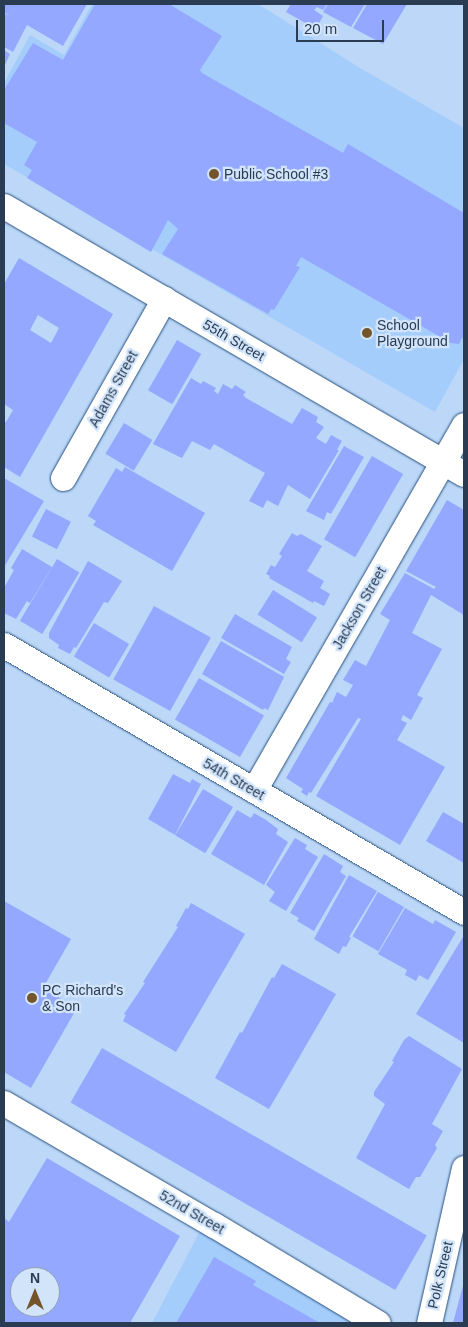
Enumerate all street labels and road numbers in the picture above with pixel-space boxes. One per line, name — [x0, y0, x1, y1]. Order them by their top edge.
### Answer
street label: 55th Street — [200, 316, 268, 364]
street label: Adams Street — [85, 348, 141, 430]
street label: Jackson Street — [329, 564, 389, 652]
street label: 54th Street — [200, 755, 268, 803]
street label: 52nd Street — [156, 1187, 228, 1237]
street label: Polk Street — [424, 1240, 456, 1310]

